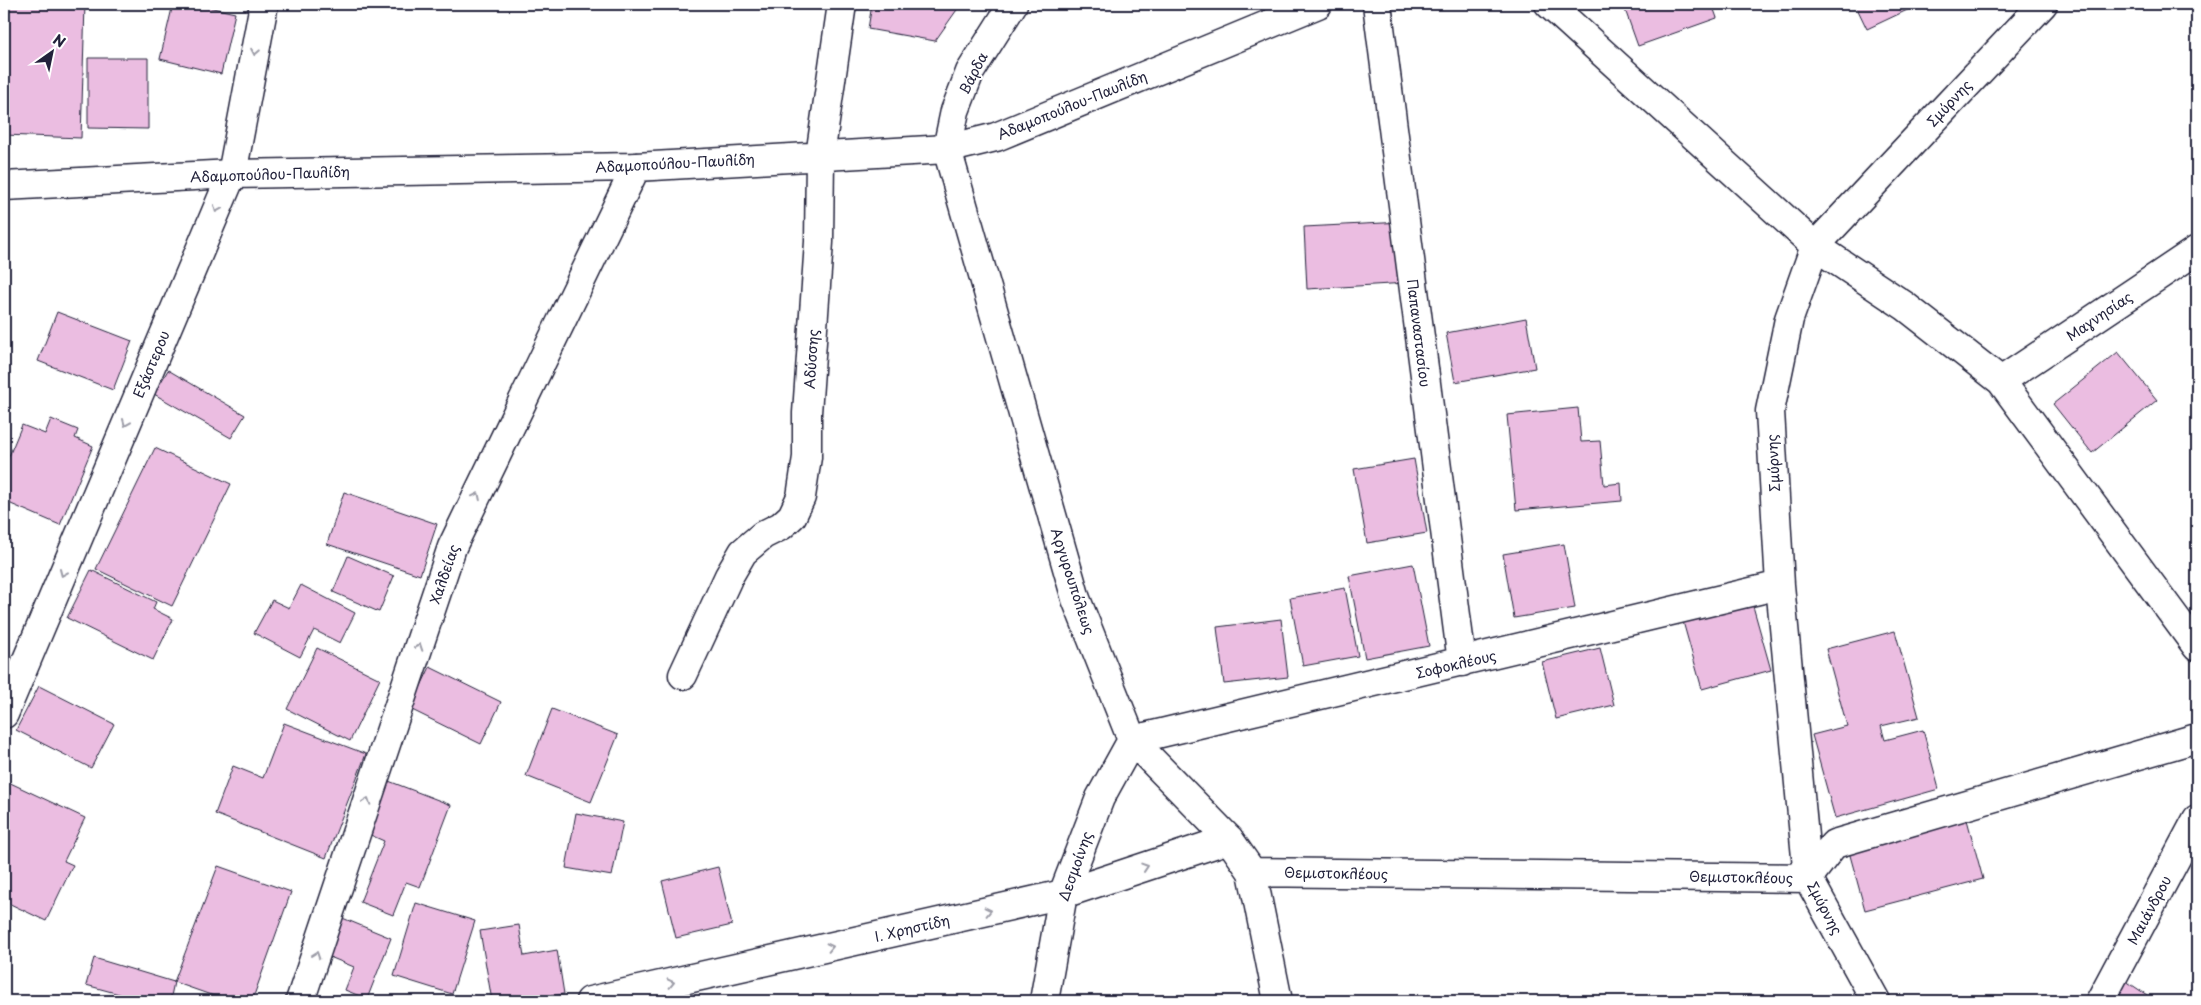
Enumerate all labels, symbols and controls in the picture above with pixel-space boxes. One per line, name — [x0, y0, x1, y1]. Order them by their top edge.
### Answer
north arrow — [28, 28, 78, 78]
text: N — [49, 29, 70, 53]
one-way arrow — [250, 47, 260, 56]
street label: Βάρδα — [953, 48, 993, 98]
street label: Αδαμοπούλου-Παυλίδη — [994, 65, 1150, 145]
street label: Σμύρνης — [1922, 75, 1976, 131]
street label: Αδαμοπούλου-Παυλίδη — [595, 148, 755, 178]
street label: Αδαμοπούλου-Παυλίδη — [190, 161, 350, 187]
one-way arrow — [212, 204, 223, 213]
street label: Παπαναστασίου — [1402, 278, 1436, 388]
street label: Μαγνησίας — [2062, 286, 2136, 346]
street label: Εξάστερου — [127, 327, 175, 401]
street label: Αδύσσης — [798, 328, 824, 390]
one-way arrow — [122, 418, 133, 427]
street label: Σμύρνης — [1761, 434, 1785, 492]
one-way arrow — [471, 492, 481, 501]
street label: Αργυρουπόλεως — [1046, 525, 1100, 637]
street label: Χαλδείας — [424, 541, 464, 607]
one-way arrow — [59, 568, 70, 577]
one-way arrow — [413, 643, 423, 652]
street label: Σοφοκλέους — [1414, 645, 1498, 683]
one-way arrow — [361, 797, 371, 806]
street label: Δεσμοίνης — [1053, 828, 1097, 904]
street label: Θεμιστοκλέους — [1284, 862, 1388, 884]
one-way arrow — [1140, 863, 1148, 873]
street label: Θεμιστοκλέους — [1689, 866, 1793, 888]
street label: Μαιάνδρου — [2122, 872, 2176, 948]
street label: Σμύρνης — [1802, 878, 1848, 938]
one-way arrow — [984, 906, 993, 917]
street label: Ι. Χρηστίδη — [872, 909, 952, 947]
one-way arrow — [825, 942, 834, 953]
one-way arrow — [310, 951, 320, 960]
one-way arrow — [667, 978, 676, 989]

